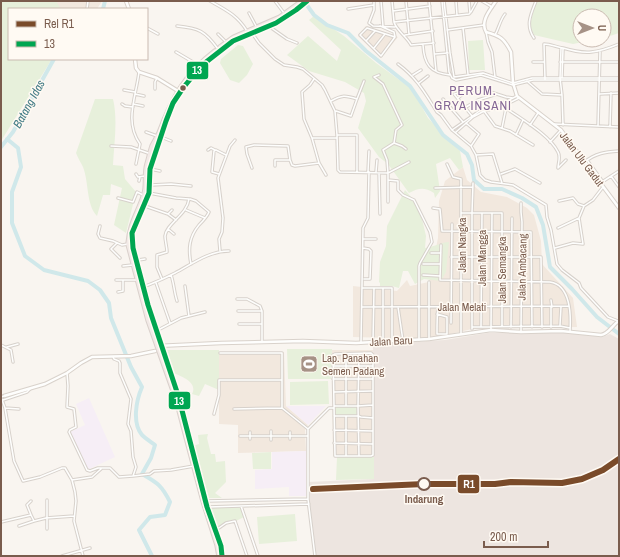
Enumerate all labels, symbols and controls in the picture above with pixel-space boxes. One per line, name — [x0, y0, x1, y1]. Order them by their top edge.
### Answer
legend — [8, 8, 148, 60]
north arrow — [572, 8, 612, 48]
text: Rel R1 — [44, 16, 75, 32]
text: U — [595, 25, 609, 31]
text: 13 — [44, 36, 55, 52]
line badge: 13 — [186, 61, 209, 80]
text: 13 — [192, 63, 202, 77]
water label: Batang Idas — [9, 77, 49, 131]
district label: PERUM. GRYA INSANI — [434, 82, 512, 114]
unlabelled marker — [178, 83, 188, 93]
street label: Jalan Ulu Gadut — [557, 129, 607, 189]
street label: Jalan Nangka — [455, 217, 469, 273]
street label: Jalan Mangga — [475, 230, 489, 286]
street label: Jalan Ambacang — [514, 234, 530, 300]
street label: Jalan Semangka — [495, 236, 509, 304]
street label: Jalan Melati — [438, 300, 486, 314]
street label: Jalan Baru — [369, 333, 413, 349]
place label: Lap. Panahan Semen Padang — [322, 351, 384, 378]
sports icon: Lap. Panahan Semen Padang — [299, 354, 319, 374]
line badge: 13 — [168, 391, 191, 410]
text: 13 — [174, 394, 184, 408]
line badge: R1 — [457, 474, 480, 494]
marker: Indarung — [417, 477, 431, 491]
text: R1 — [463, 477, 475, 491]
place label: Indarung — [405, 492, 444, 506]
scale bar — [484, 523, 548, 549]
text: 200 m — [490, 529, 517, 545]

